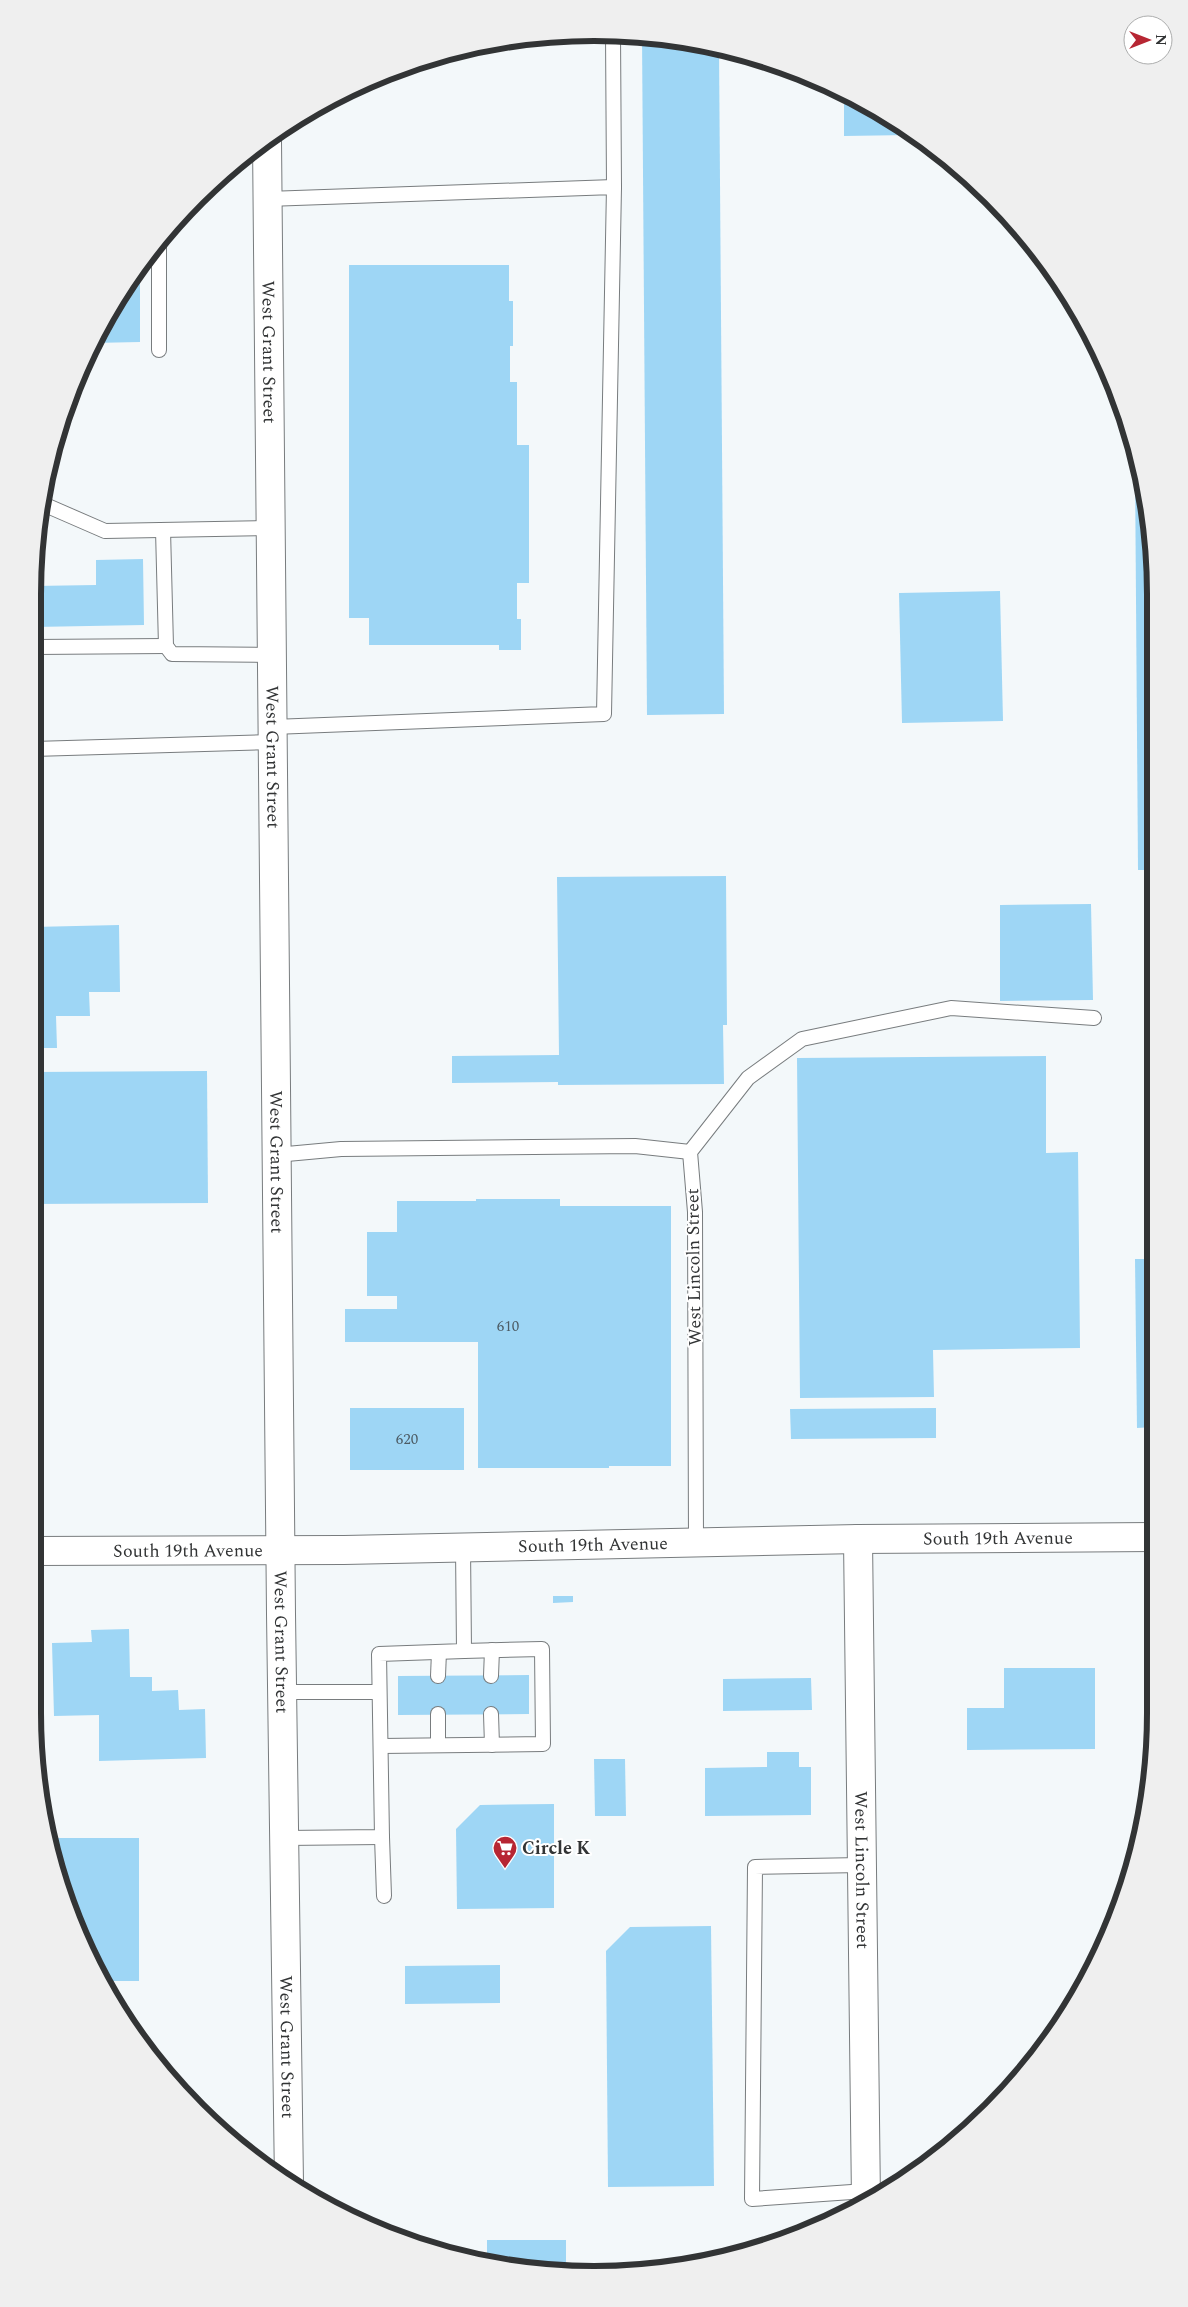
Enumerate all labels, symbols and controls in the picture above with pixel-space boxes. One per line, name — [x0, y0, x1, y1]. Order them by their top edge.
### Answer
north arrow — [1123, 15, 1173, 65]
text: N — [1150, 34, 1171, 46]
street label: West Grant Street — [255, 280, 283, 424]
street label: West Grant Street — [259, 685, 287, 829]
street label: West Grant Street — [263, 1090, 291, 1234]
street label: West Lincoln Street — [679, 1188, 709, 1346]
house number: 610 — [497, 1315, 519, 1338]
house number: 620 — [396, 1428, 418, 1451]
street label: South 19th Avenue — [923, 1524, 1073, 1552]
street label: South 19th Avenue — [518, 1530, 668, 1560]
street label: South 19th Avenue — [113, 1537, 263, 1564]
street label: West Grant Street — [267, 1570, 296, 1714]
street label: West Lincoln Street — [848, 1791, 876, 1949]
supermarket icon: Circle K — [492, 1835, 518, 1869]
place label: Circle K — [522, 1835, 590, 1862]
street label: West Grant Street — [273, 1975, 302, 2119]

